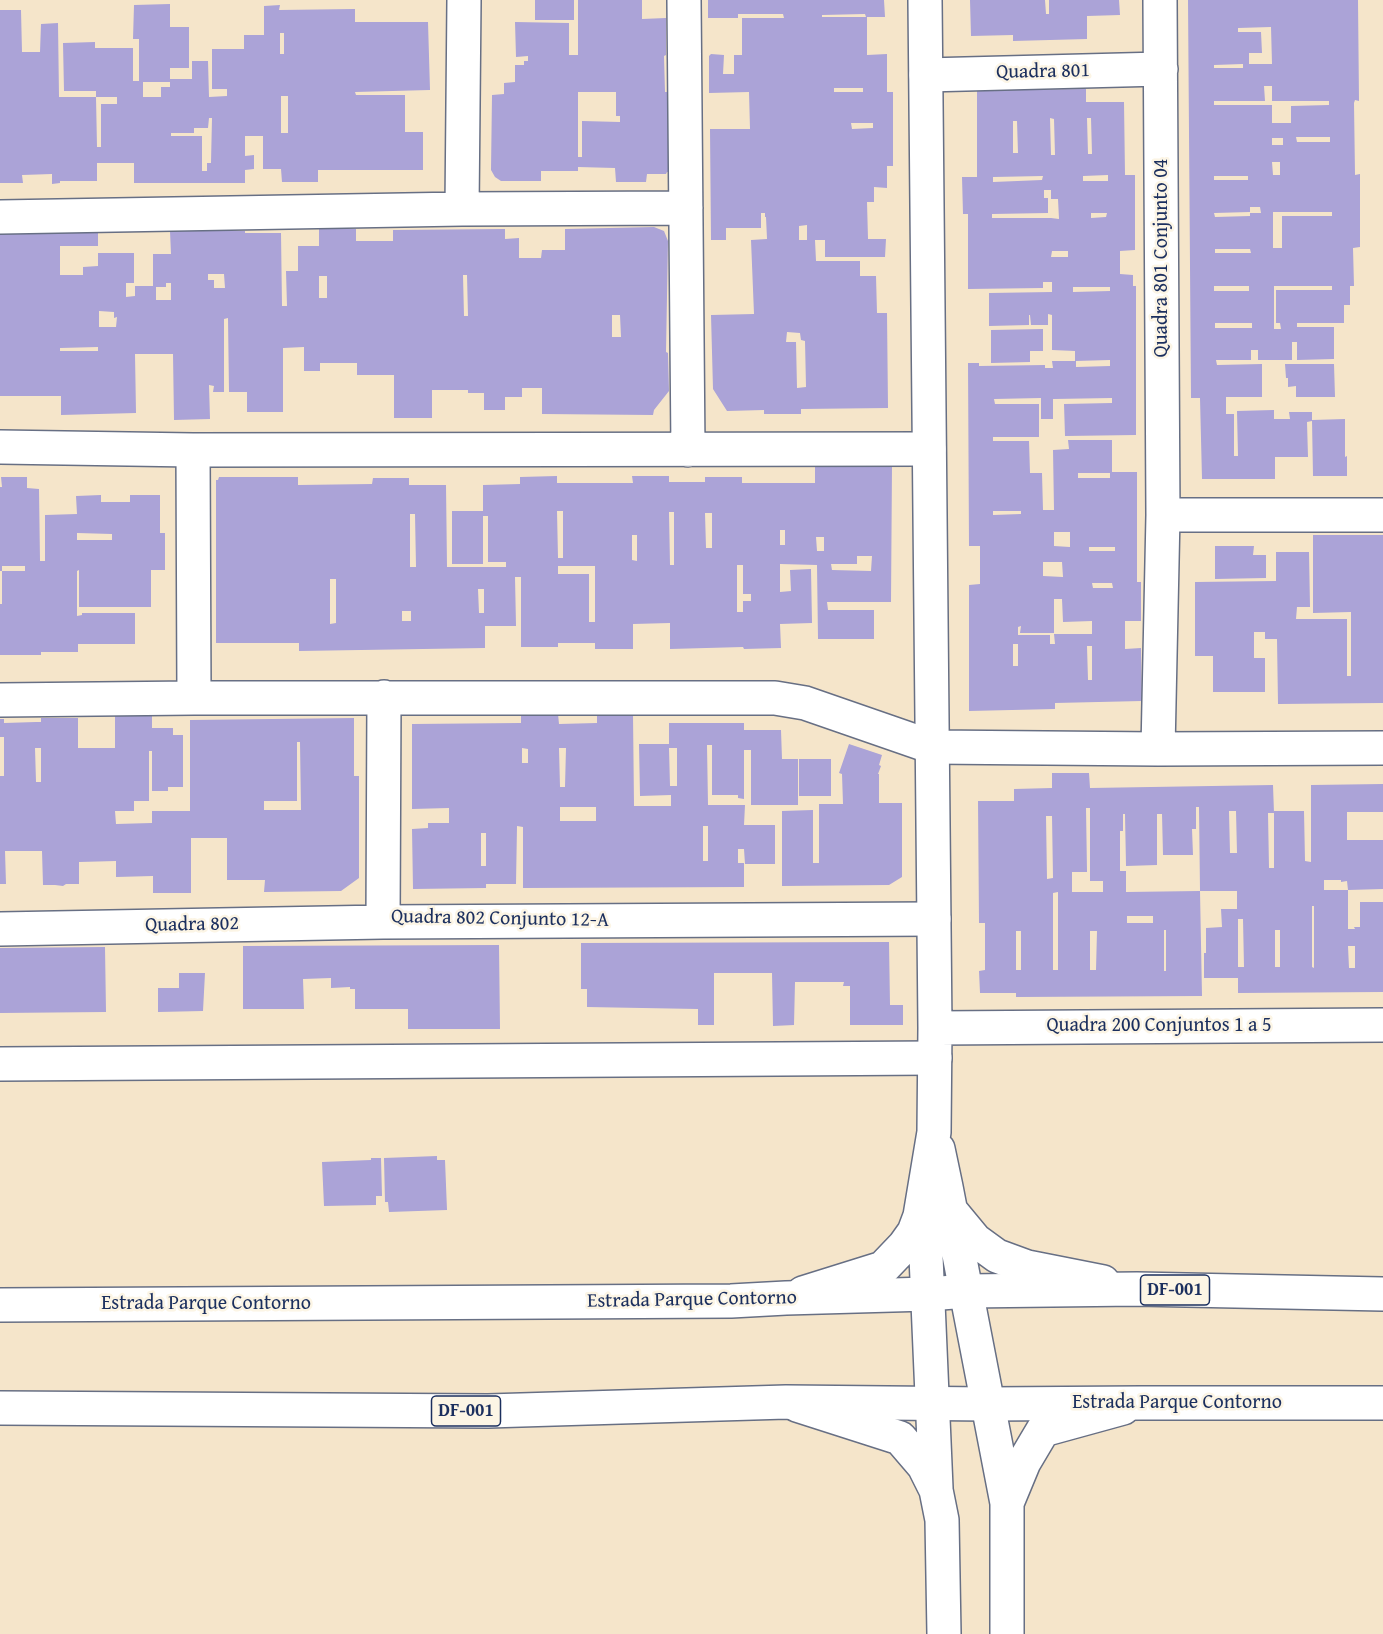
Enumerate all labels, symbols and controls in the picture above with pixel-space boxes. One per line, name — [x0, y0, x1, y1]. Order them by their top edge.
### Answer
street label: Quadra 801 — [996, 59, 1090, 85]
street label: Quadra 801 Conjunto 04 — [1150, 159, 1174, 357]
street label: Quadra 802 Conjunto 12-A — [391, 905, 609, 933]
street label: Quadra 802 — [145, 912, 239, 938]
street label: Quadra 200 Conjuntos 1 a 5 — [1046, 1014, 1272, 1038]
road number: DF-001 — [1140, 1275, 1210, 1305]
street label: Estrada Parque Contorno — [587, 1286, 797, 1314]
street label: Estrada Parque Contorno — [101, 1292, 311, 1316]
street label: Estrada Parque Contorno — [1072, 1391, 1282, 1415]
road number: DF-001 — [432, 1396, 500, 1426]

